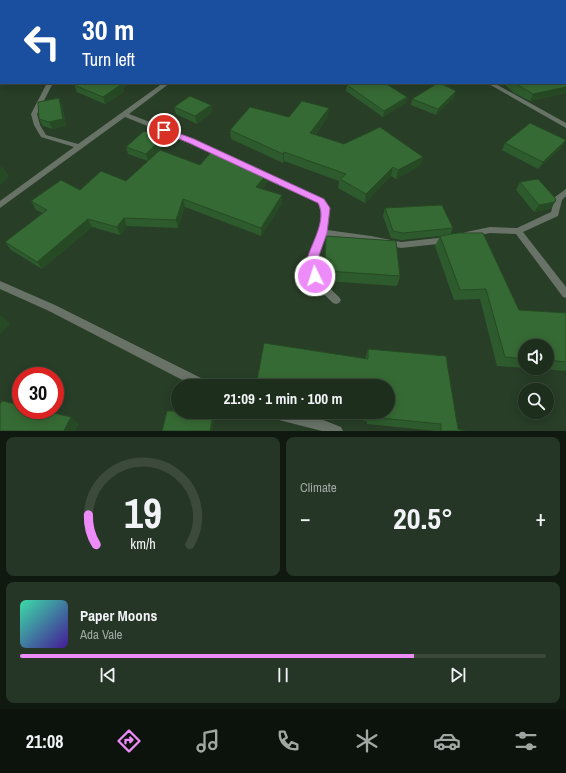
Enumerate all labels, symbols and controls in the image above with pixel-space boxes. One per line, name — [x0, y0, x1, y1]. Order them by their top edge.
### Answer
text: 30 m — [82, 11, 134, 49]
icon: left — [16, 16, 68, 68]
text: Turn left — [82, 47, 135, 72]
pin — [147, 113, 181, 147]
icon: arrive — [153, 119, 175, 141]
position arrow — [294, 255, 336, 297]
map controls — [518, 339, 554, 419]
button: sound — [518, 339, 554, 375]
speed limit sign: 30 — [12, 367, 64, 419]
button: search — [518, 383, 554, 419]
text: 21:09 · 1 min · 100 m — [224, 388, 342, 409]
text: Climate — [300, 479, 337, 496]
text: 19 — [124, 484, 162, 540]
text: 20.5° — [393, 498, 453, 538]
text: − — [300, 503, 311, 533]
text: + — [535, 503, 546, 533]
text: km/h — [130, 533, 156, 552]
text: Paper Moons — [80, 605, 157, 626]
text: Ada Vale — [80, 626, 122, 643]
icon: previous — [97, 664, 119, 686]
icon: pause — [272, 664, 294, 686]
icon: next — [447, 664, 469, 686]
icon: directions — [115, 727, 143, 755]
icon: music — [194, 727, 222, 755]
icon: phone — [274, 727, 302, 755]
icon: climate — [353, 727, 381, 755]
icon: car — [433, 727, 461, 755]
icon: filters — [512, 727, 540, 755]
text: 21:08 — [26, 729, 63, 754]

